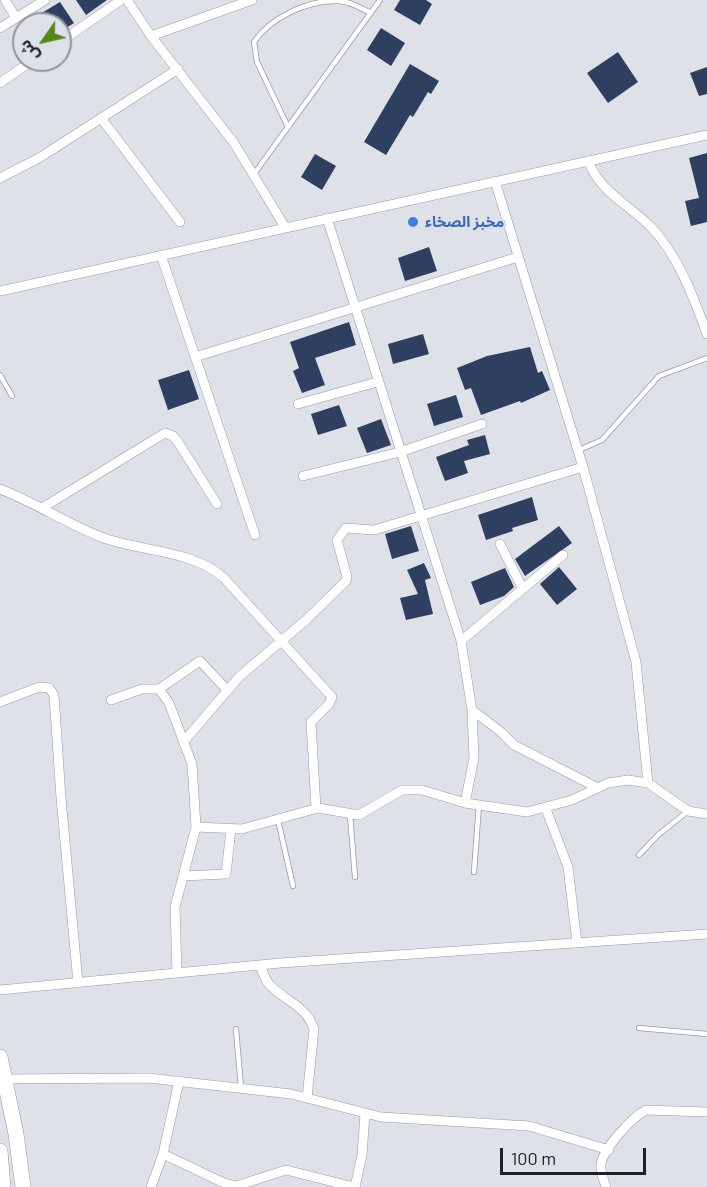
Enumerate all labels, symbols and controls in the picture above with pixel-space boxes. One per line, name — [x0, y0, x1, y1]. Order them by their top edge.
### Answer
north arrow — [12, 12, 72, 72]
text: ش — [14, 37, 42, 66]
place label: مخبز الصخاء — [425, 213, 504, 231]
marker: مخبز الصخاء — [406, 215, 420, 229]
scale bar — [503, 1136, 648, 1174]
text: 100 m — [511, 1147, 556, 1169]

